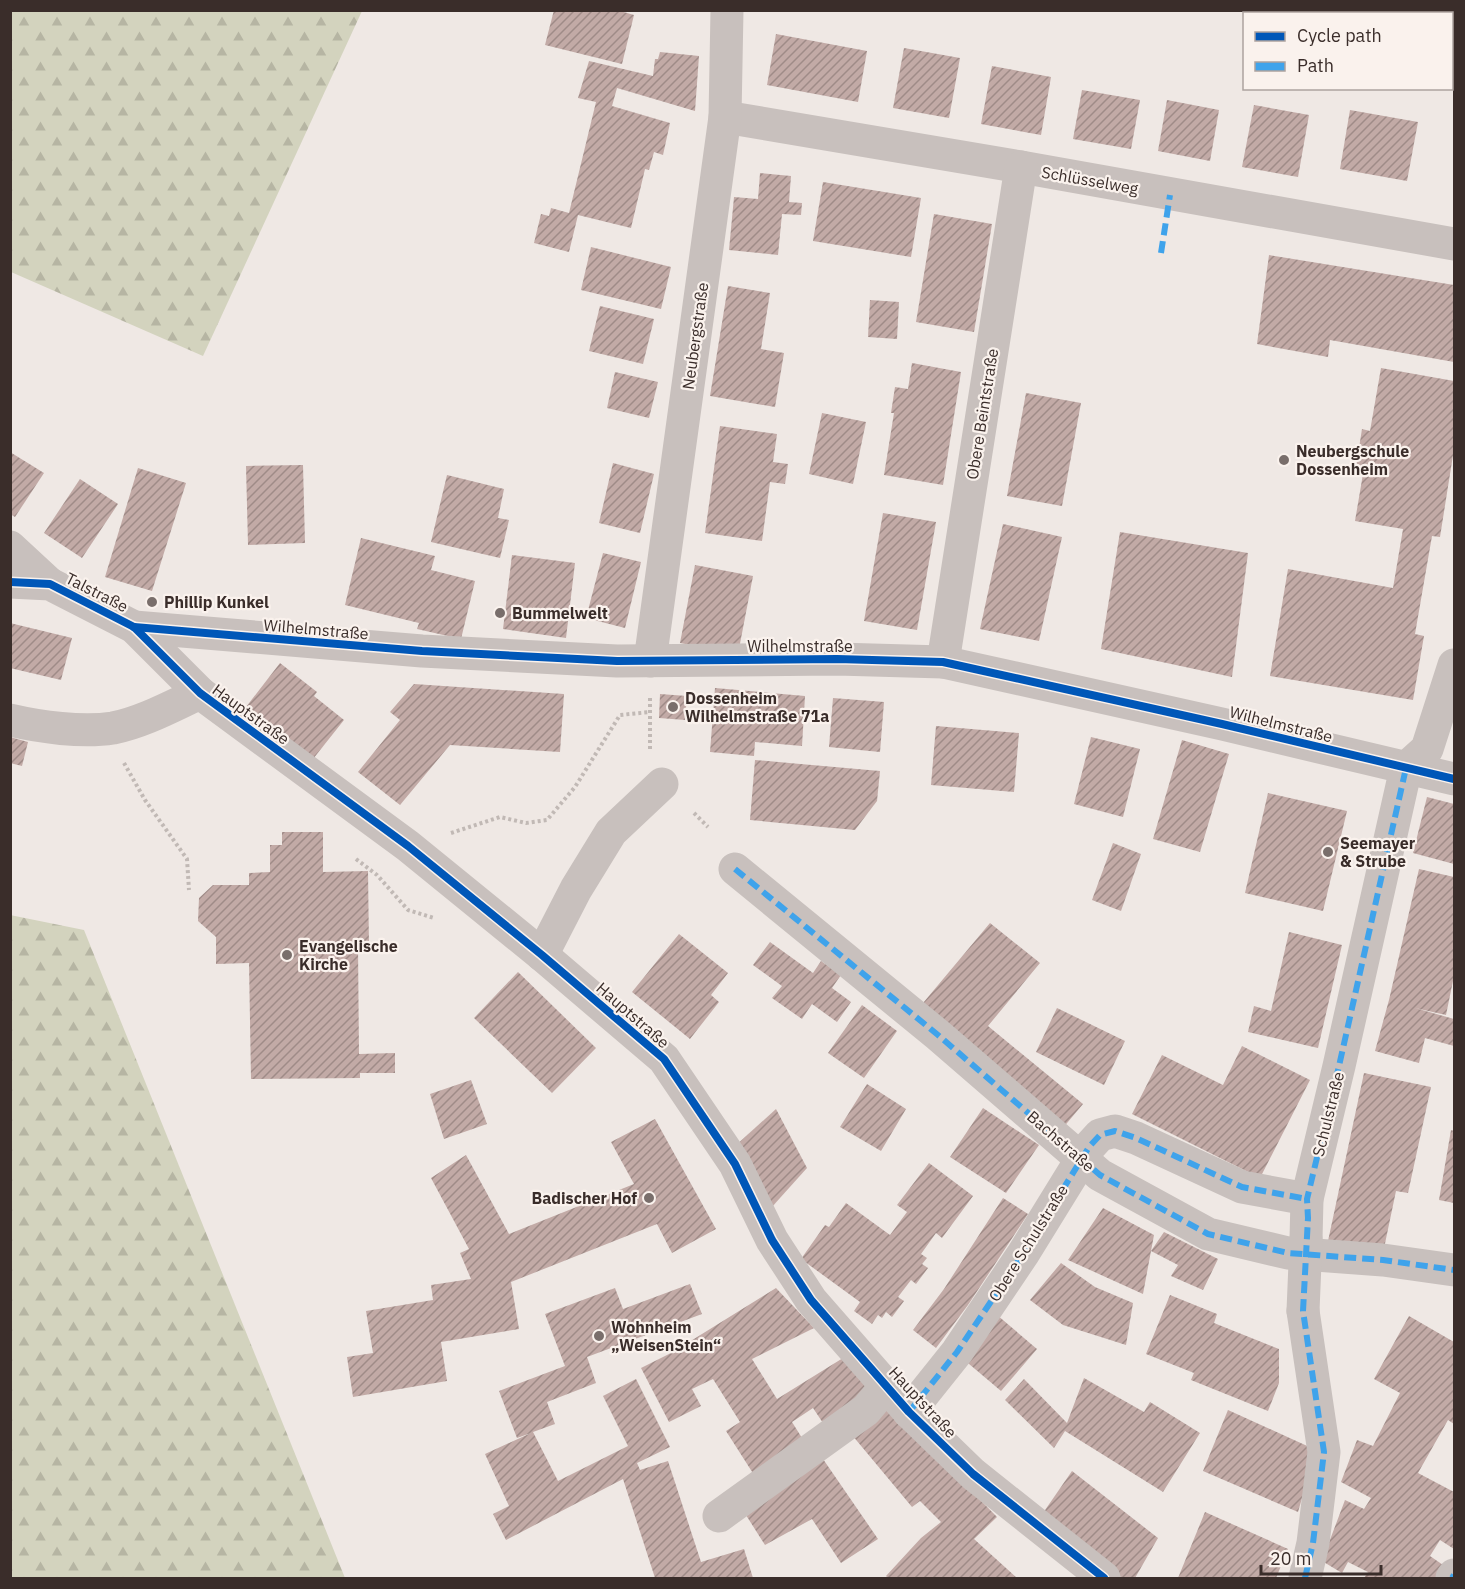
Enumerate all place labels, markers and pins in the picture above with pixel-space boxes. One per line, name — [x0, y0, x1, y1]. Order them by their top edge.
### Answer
place label: Neubergschule Dossenheim — [1296, 441, 1409, 479]
marker: Neubergschule Dossenheim — [1277, 453, 1291, 467]
place label: Phillip Kunkel — [164, 592, 269, 612]
marker: Phillip Kunkel — [145, 595, 159, 609]
place label: Bummelwelt — [512, 603, 608, 623]
marker: Bummelwelt — [493, 606, 507, 620]
place label: Dossenheim Wilhelmstraße 71a — [685, 688, 829, 726]
marker: Dossenheim Wilhelmstraße 71a — [666, 700, 680, 714]
place label: Seemayer & Strube — [1340, 833, 1416, 871]
marker: Seemayer & Strube — [1321, 845, 1335, 859]
place label: Evangelische Kirche — [299, 936, 398, 974]
marker: Evangelische Kirche — [280, 948, 294, 962]
place label: Badischer Hof — [532, 1188, 637, 1208]
marker: Badischer Hof — [642, 1191, 656, 1205]
place label: Wohnheim „WeisenStein“ — [611, 1317, 721, 1355]
marker: Wohnheim „WeisenStein“ — [592, 1329, 606, 1343]

